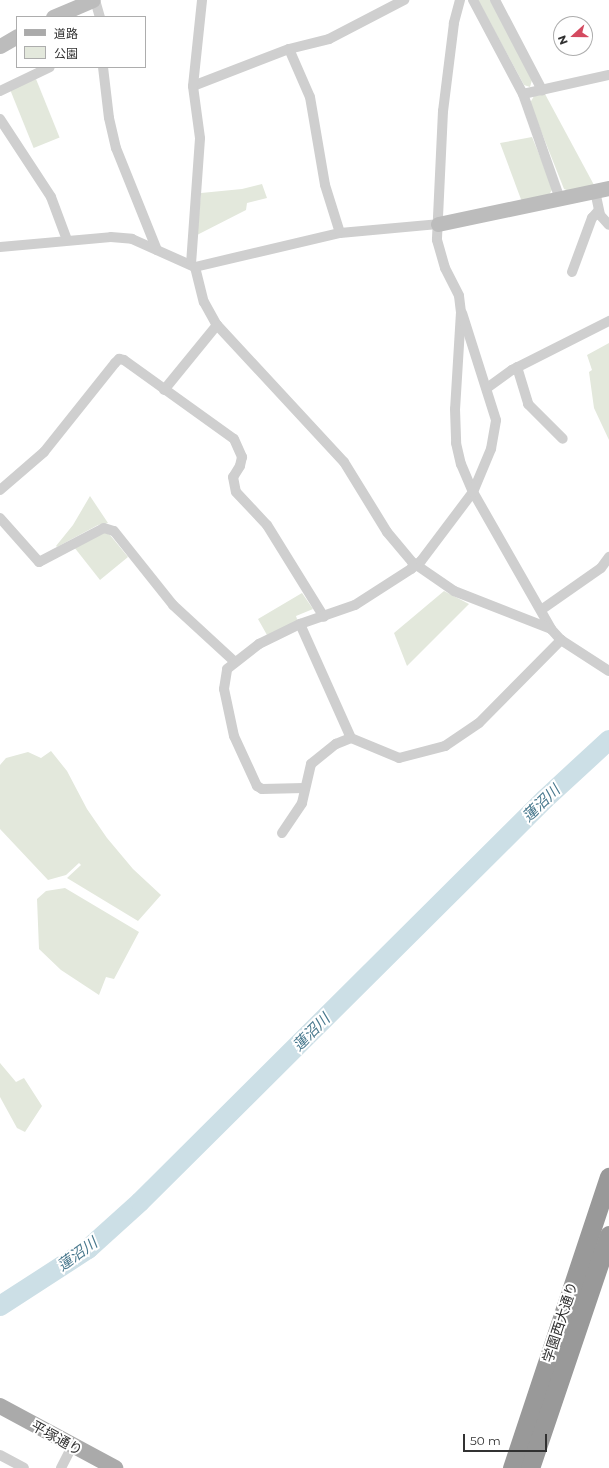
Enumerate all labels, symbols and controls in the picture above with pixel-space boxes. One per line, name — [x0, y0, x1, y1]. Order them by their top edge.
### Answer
legend — [16, 16, 146, 68]
north arrow — [553, 16, 593, 56]
text: 道路 — [54, 26, 78, 41]
text: N — [555, 33, 571, 47]
text: 公園 — [54, 46, 78, 61]
water label: 蓮沼川 — [519, 781, 563, 825]
water label: 蓮沼川 — [289, 1010, 333, 1054]
water label: 蓮沼川 — [54, 1233, 100, 1275]
street label: 学園西大通り — [539, 1279, 581, 1365]
street label: 平塚通り — [28, 1417, 86, 1459]
scale bar — [465, 1426, 549, 1452]
text: 50 m — [470, 1433, 501, 1448]

